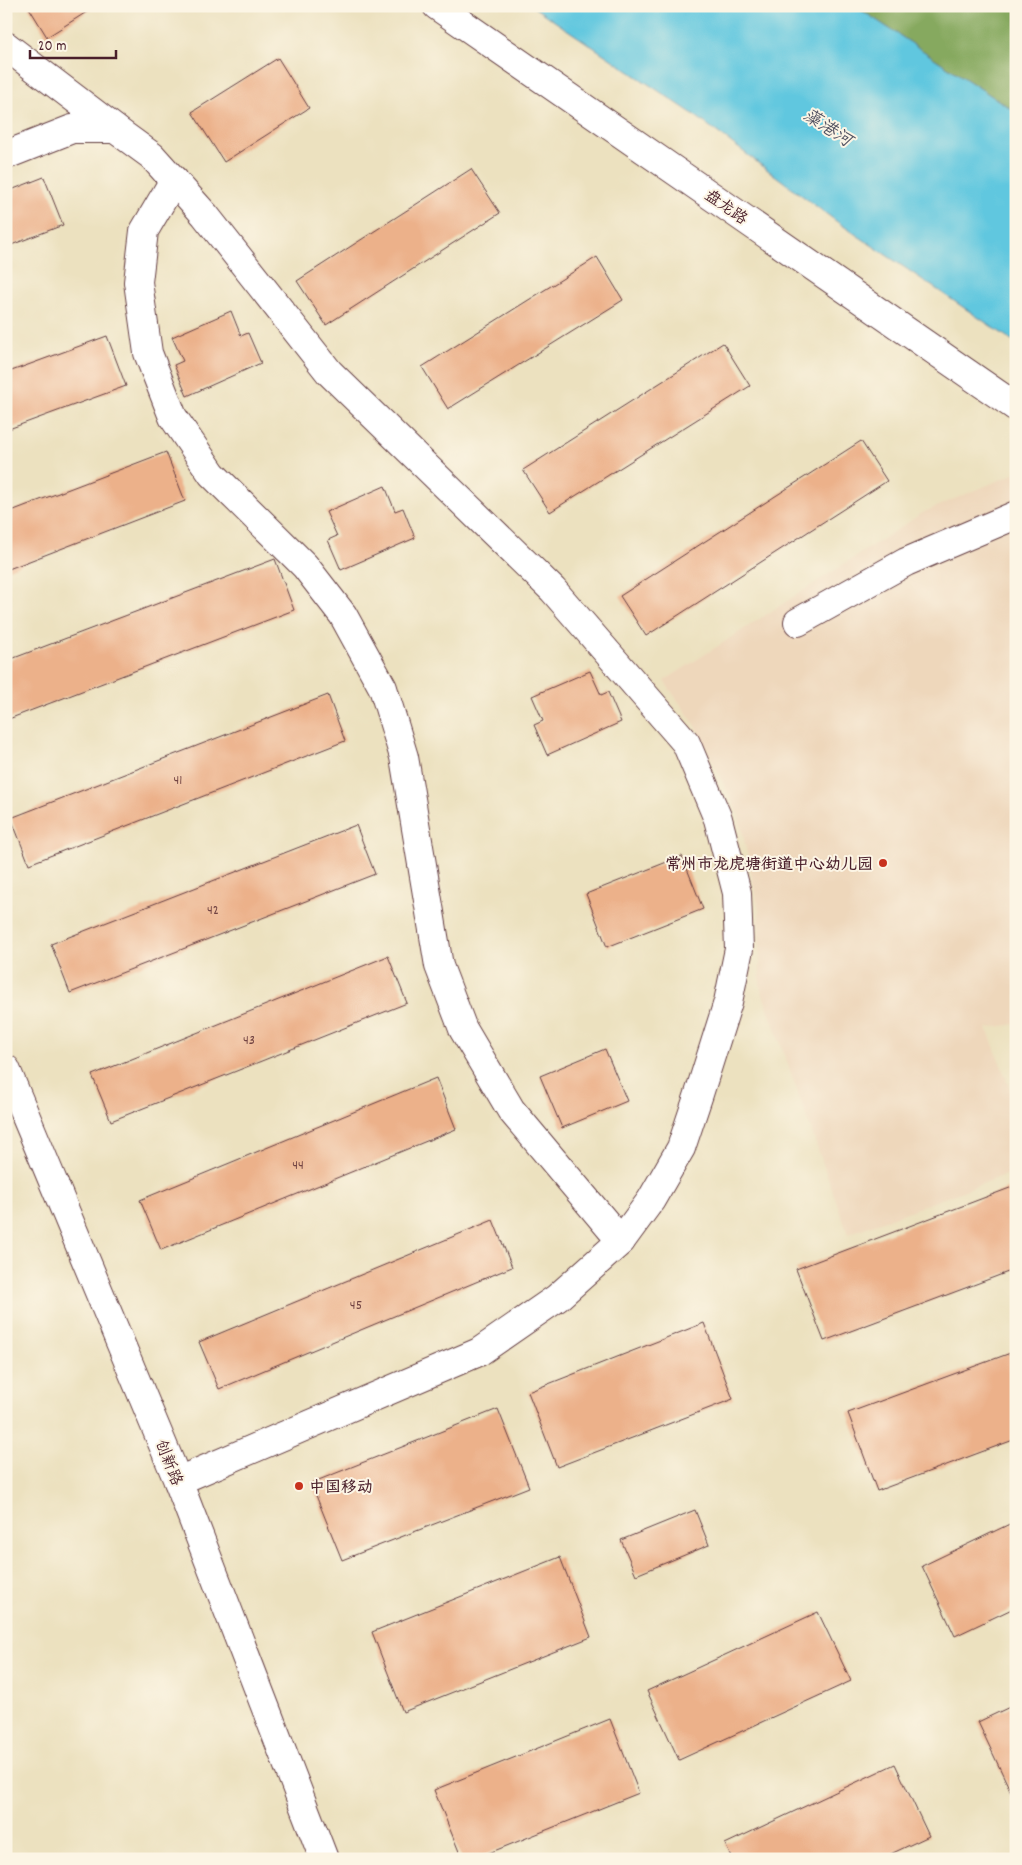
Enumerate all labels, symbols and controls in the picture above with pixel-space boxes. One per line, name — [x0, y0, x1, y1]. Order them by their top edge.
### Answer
scale bar — [30, 28, 116, 60]
text: 20 m — [38, 36, 66, 58]
water label: 藻港河 — [797, 104, 859, 156]
street label: 盘龙路 — [699, 185, 752, 231]
house number: 41 — [174, 771, 182, 791]
place label: 常州市龙虎塘街道中心幼儿园 — [665, 854, 873, 877]
marker: 常州市龙虎塘街道中心幼儿园 — [877, 857, 889, 869]
house number: 42 — [207, 901, 219, 921]
house number: 43 — [243, 1031, 255, 1051]
house number: 44 — [292, 1156, 304, 1176]
house number: 45 — [350, 1296, 362, 1316]
street label: 创新路 — [148, 1436, 187, 1490]
place label: 中国移动 — [309, 1477, 373, 1500]
marker: 中国移动 — [293, 1480, 305, 1492]

